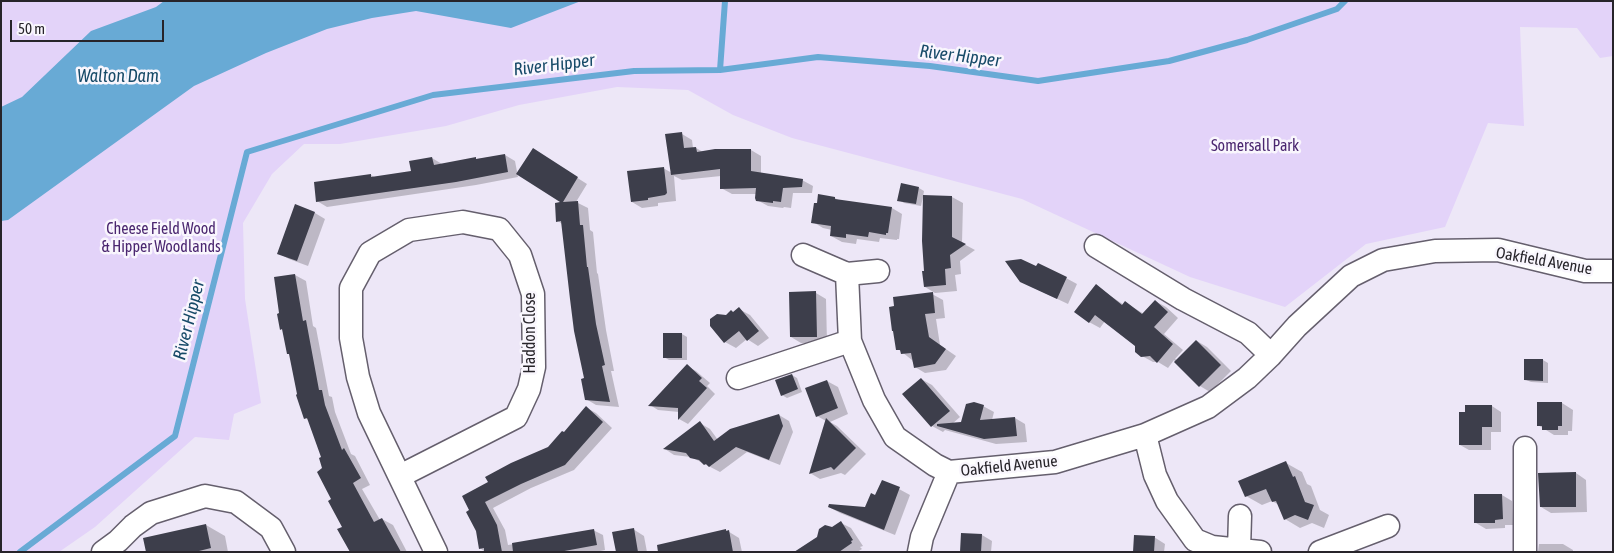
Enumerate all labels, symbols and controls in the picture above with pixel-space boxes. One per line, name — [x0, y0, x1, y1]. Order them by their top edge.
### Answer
scale bar — [12, 10, 166, 42]
text: 50 m — [18, 20, 45, 37]
water label: River Hipper — [918, 40, 1002, 72]
water label: River Hipper — [512, 49, 596, 81]
water label: Walton Dam — [77, 65, 159, 87]
park label: Somersall Park — [1211, 136, 1299, 156]
park label: Cheese Field Wood & Hipper Woodlands — [101, 219, 221, 257]
street label: Oakfield Avenue — [1494, 243, 1594, 279]
water label: River Hipper — [169, 278, 209, 362]
street label: Haddon Close — [520, 292, 540, 374]
street label: Oakfield Avenue — [960, 451, 1058, 481]

